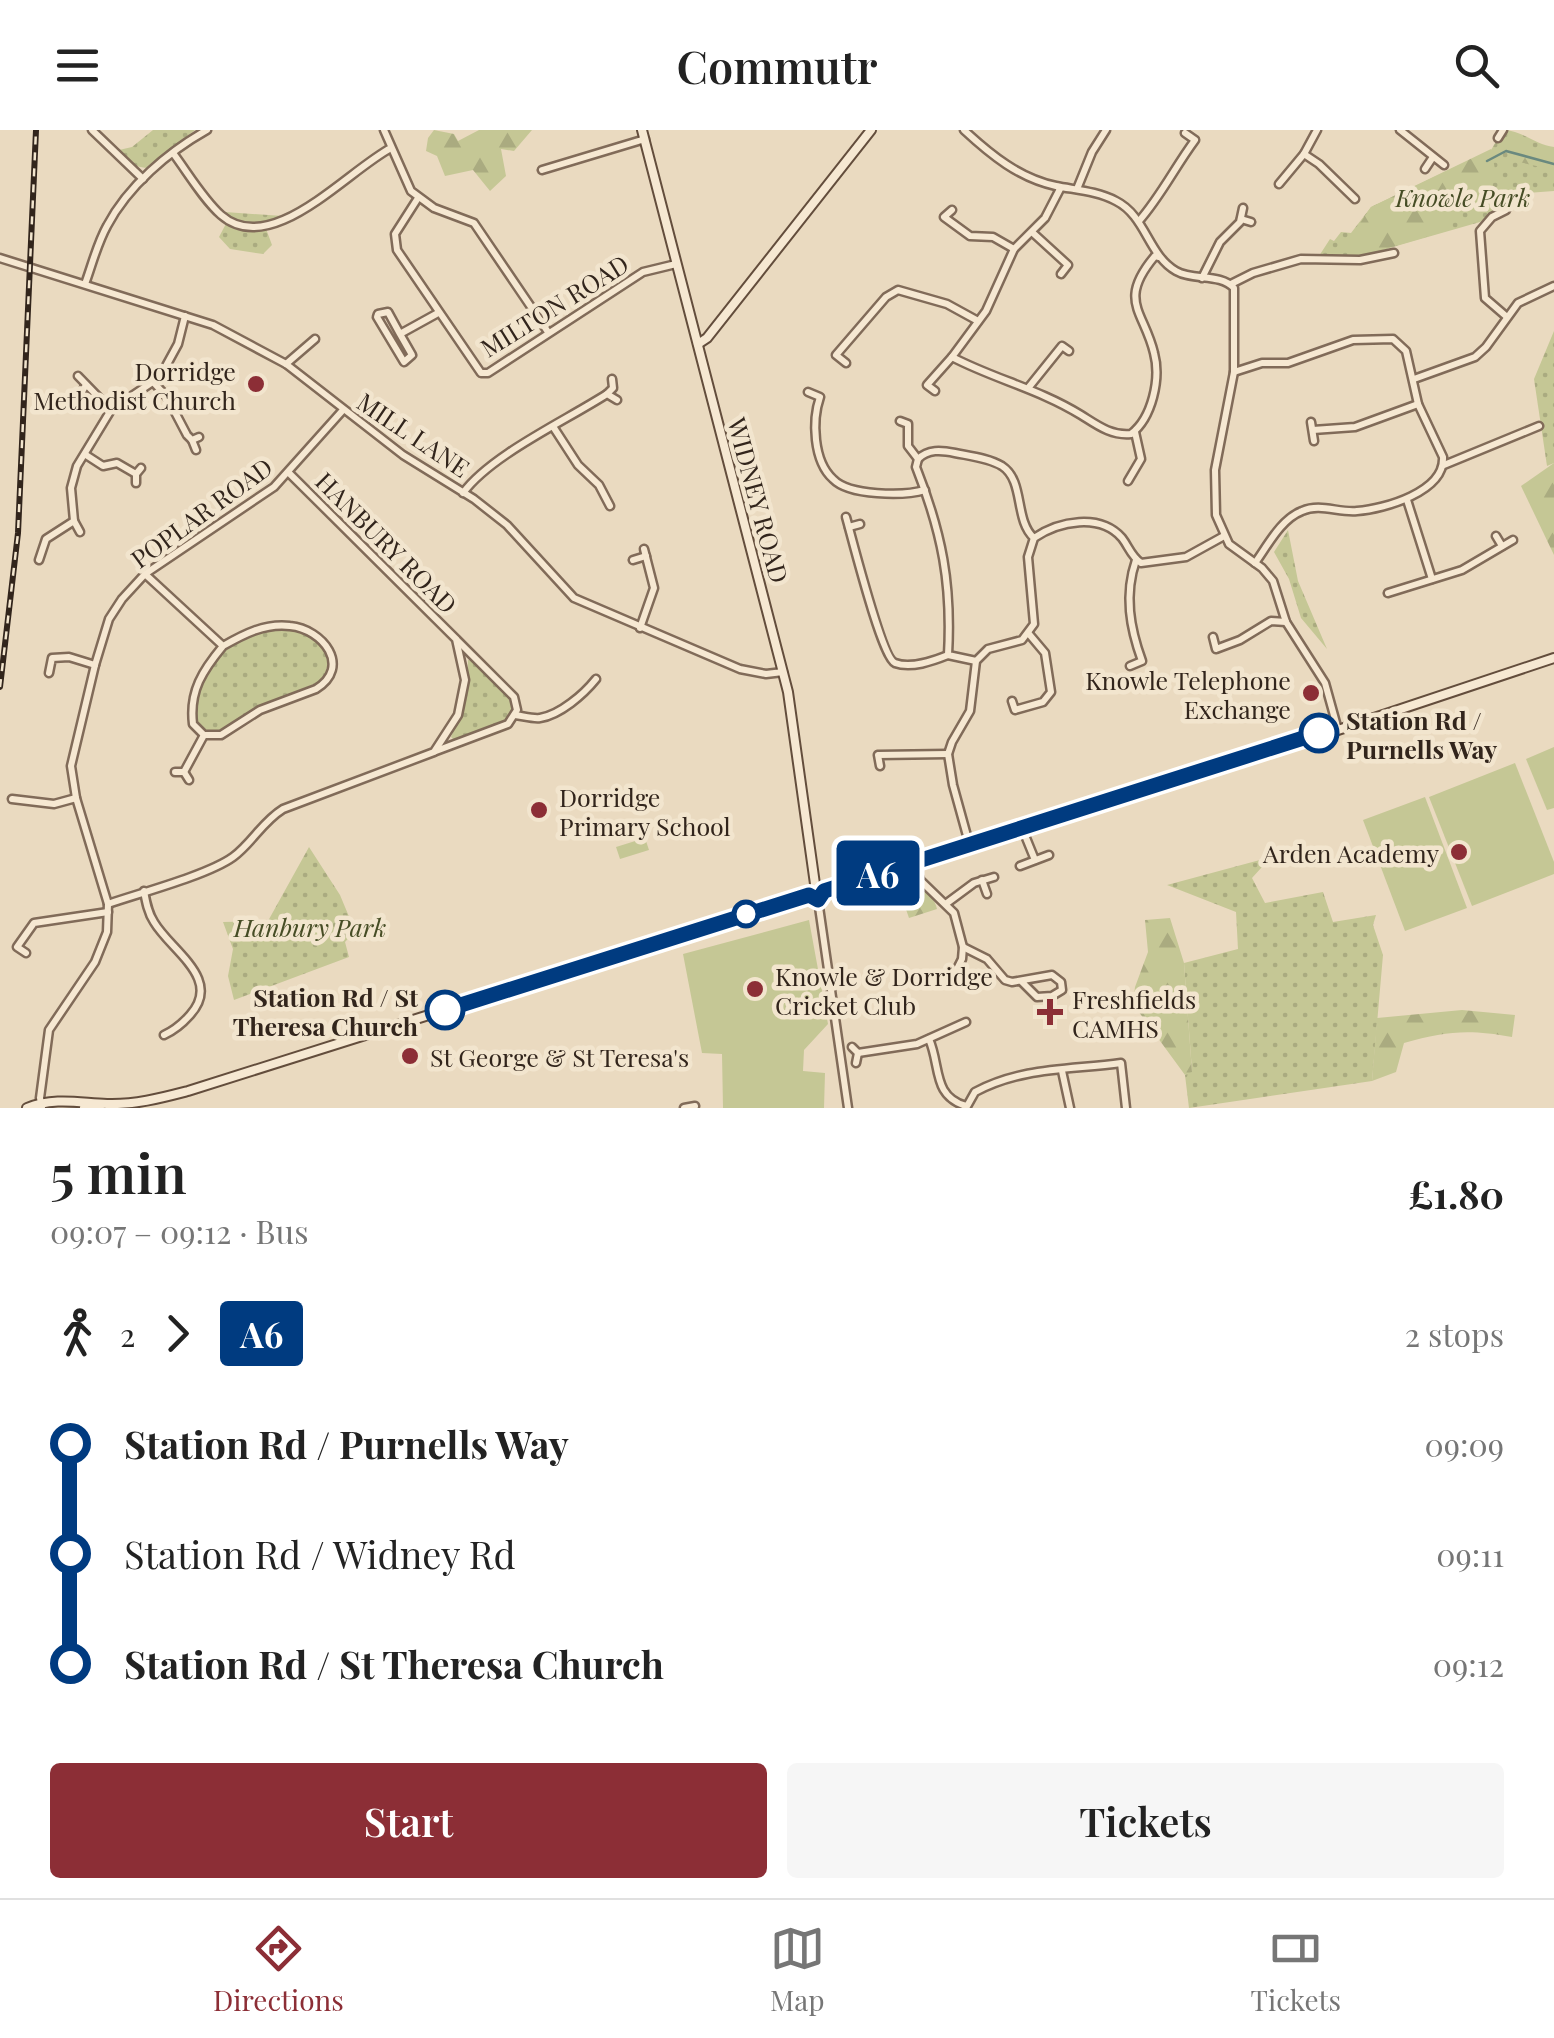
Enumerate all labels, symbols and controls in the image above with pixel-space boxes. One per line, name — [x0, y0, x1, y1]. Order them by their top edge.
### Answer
text: Commutr — [677, 35, 877, 95]
icon: menu — [50, 38, 105, 93]
icon: search — [1449, 38, 1504, 93]
park label: Knowle Park — [1395, 180, 1530, 213]
street label: MILTON ROAD — [474, 246, 634, 364]
place label: Dorridge Methodist Church — [33, 354, 236, 416]
marker: Dorridge Methodist Church — [245, 373, 267, 395]
street label: MILL LANE — [351, 384, 477, 484]
street label: WIDNEY ROAD — [721, 413, 797, 586]
street label: POPLAR ROAD — [124, 449, 278, 575]
street label: HANBURY ROAD — [309, 464, 465, 620]
place label: Knowle Telephone Exchange — [1085, 663, 1291, 725]
marker: Knowle Telephone Exchange — [1300, 682, 1322, 704]
place label: Station Rd / Purnells Way — [1346, 703, 1497, 765]
marker: Station Rd / Purnells Way — [1300, 714, 1338, 752]
place label: Dorridge Primary School — [559, 780, 731, 842]
marker: Dorridge Primary School — [528, 799, 550, 821]
place label: Arden Academy — [1262, 836, 1439, 869]
line badge: A6 — [833, 840, 923, 906]
marker: Arden Academy — [1448, 841, 1470, 863]
text: A6 — [857, 850, 899, 897]
unlabelled marker — [733, 901, 759, 927]
park label: Hanbury Park — [233, 910, 386, 943]
place label: Knowle & Dorridge Cricket Club — [775, 959, 993, 1021]
marker: Knowle & Dorridge Cricket Club — [744, 978, 766, 1000]
place label: Station Rd / St Theresa Church — [233, 980, 418, 1042]
place label: Freshfields CAMHS — [1072, 982, 1196, 1044]
marker: Station Rd / St Theresa Church — [426, 991, 464, 1029]
marker: Freshfields CAMHS — [1037, 999, 1063, 1025]
place label: St George & St Teresa's — [430, 1040, 689, 1073]
marker: St George & St Teresa's — [399, 1045, 421, 1067]
text: 5 min — [50, 1134, 187, 1208]
text: £1.80 — [1408, 1168, 1504, 1219]
text: 09:07 – 09:12 · Bus — [50, 1209, 308, 1252]
icon: walk — [50, 1306, 105, 1361]
icon: forward — [150, 1306, 205, 1361]
text: A6 — [240, 1310, 283, 1357]
text: 2 — [120, 1312, 135, 1355]
text: 2 stops — [1405, 1312, 1504, 1355]
text: Station Rd / Purnells Way — [124, 1418, 569, 1469]
text: 09:09 — [1425, 1422, 1504, 1465]
text: Station Rd / Widney Rd — [124, 1528, 516, 1579]
text: 09:11 — [1436, 1532, 1504, 1575]
text: Station Rd / St Theresa Church — [124, 1638, 664, 1689]
text: 09:12 — [1433, 1642, 1504, 1685]
button: Start — [50, 1763, 767, 1878]
button: Tickets — [787, 1763, 1504, 1878]
tab: Directions — [213, 1921, 344, 2018]
tab: Map — [770, 1921, 825, 2018]
tab: Tickets — [1251, 1921, 1341, 2018]

